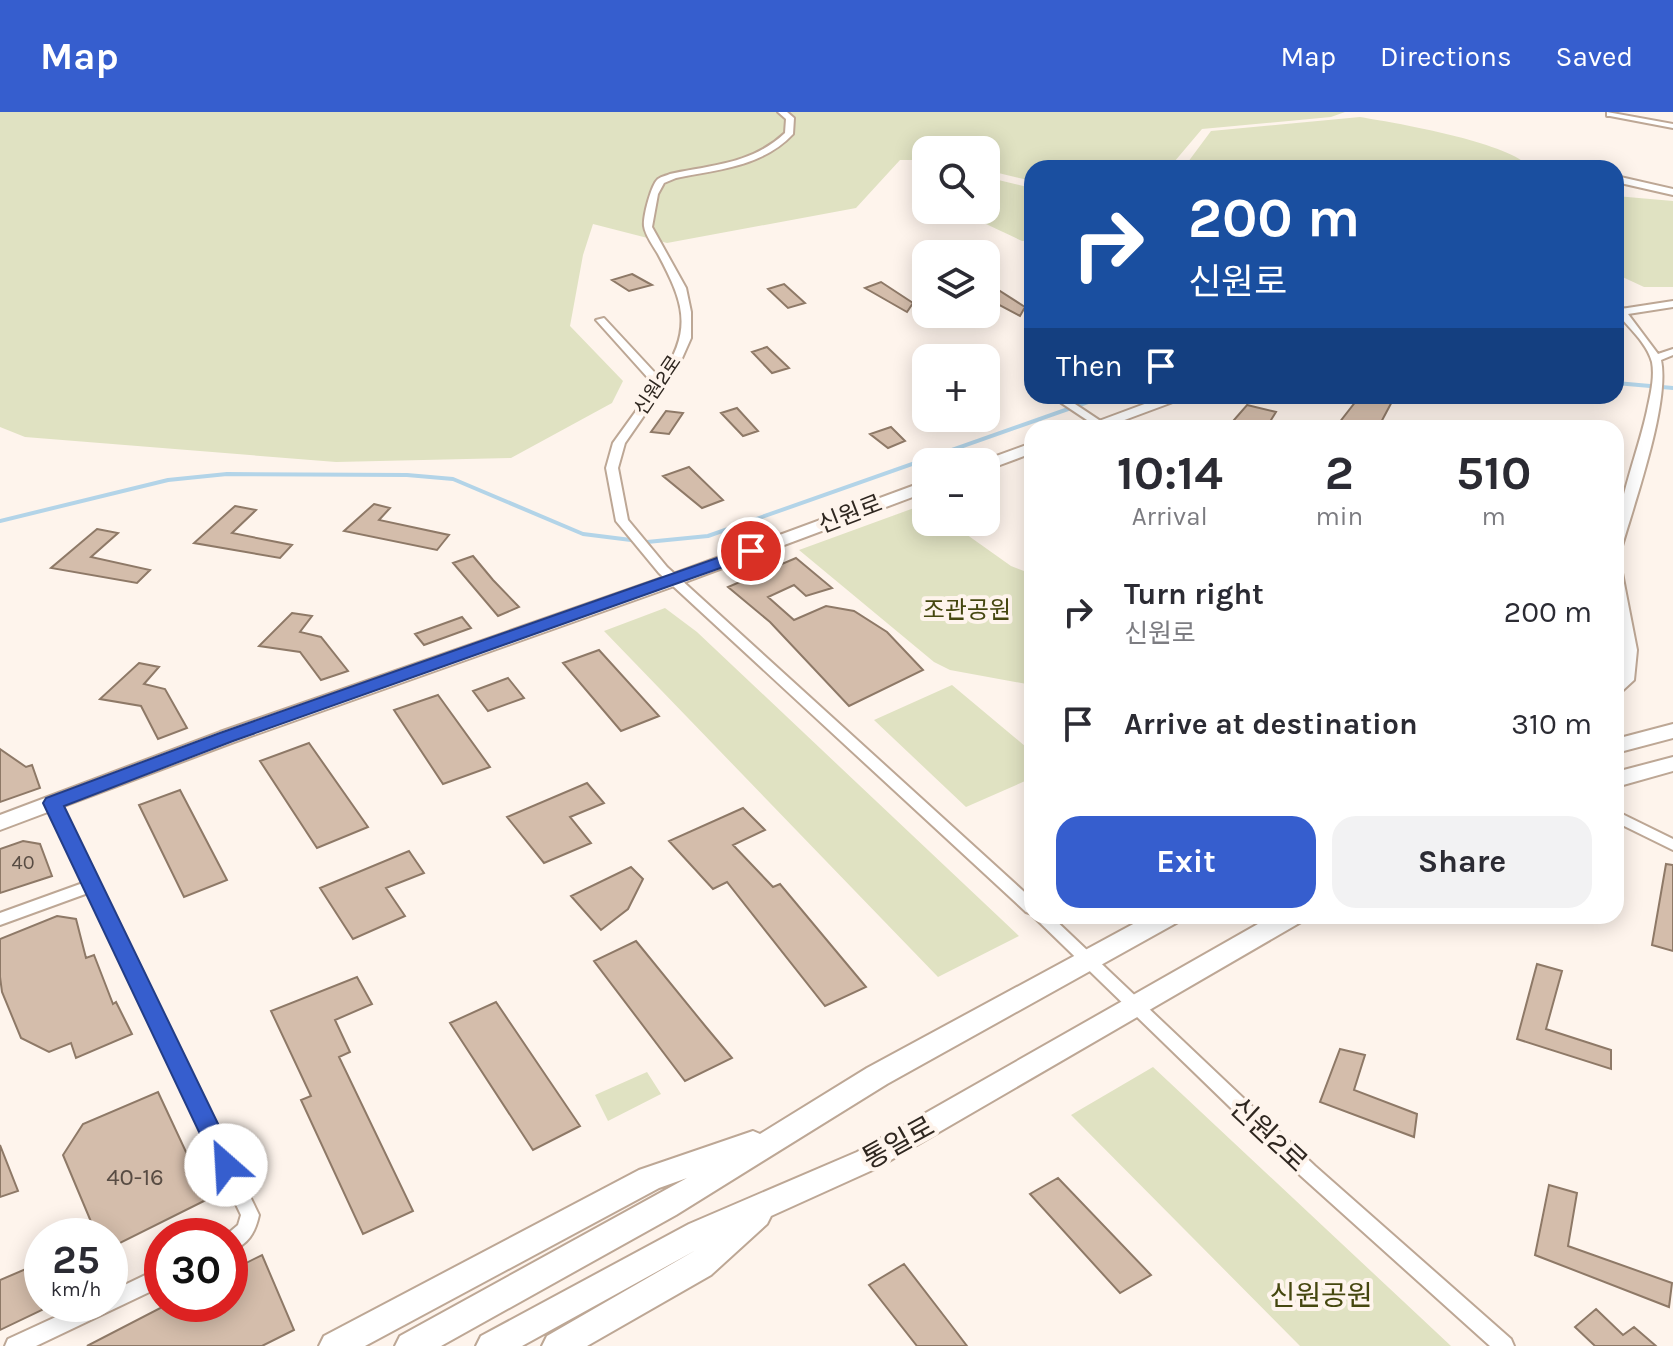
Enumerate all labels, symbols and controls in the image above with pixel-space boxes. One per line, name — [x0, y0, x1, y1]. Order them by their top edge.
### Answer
text: Map — [40, 34, 119, 79]
text: Map — [1281, 40, 1336, 73]
text: Directions — [1380, 40, 1512, 73]
text: Saved — [1556, 40, 1633, 73]
map controls — [912, 136, 1000, 536]
button: search — [912, 136, 1000, 224]
text: 200 m — [1188, 185, 1360, 250]
icon: right — [1056, 192, 1160, 296]
button: layers — [912, 240, 1000, 328]
text: 신원로 — [1188, 261, 1287, 303]
button: + — [912, 344, 1000, 432]
icon: arrive — [1139, 344, 1183, 388]
text: Then — [1056, 348, 1123, 384]
street label: 신원2로 — [629, 351, 686, 419]
text: 10:14 — [1117, 445, 1223, 501]
text: 2 — [1325, 445, 1354, 501]
text: 510 — [1456, 445, 1531, 501]
button: − — [912, 448, 1000, 536]
street label: 신원로 — [814, 489, 886, 539]
text: Arrival — [1132, 501, 1208, 532]
text: min — [1315, 501, 1363, 532]
text: m — [1481, 501, 1506, 532]
pin — [717, 517, 785, 585]
icon: arrive — [729, 529, 773, 573]
text: Turn right — [1124, 576, 1264, 612]
icon: right — [1056, 590, 1100, 634]
text: 200 m — [1504, 594, 1592, 630]
park label: 조관공원 — [923, 596, 1011, 624]
text: 신원로 — [1124, 618, 1196, 649]
icon: arrive — [1056, 702, 1100, 746]
text: Arrive at destination — [1124, 706, 1418, 742]
text: 310 m — [1511, 706, 1592, 742]
button: Exit — [1056, 816, 1316, 908]
button: Share — [1332, 816, 1592, 908]
house number: 40 — [11, 851, 35, 874]
street label: 신원2로 — [1223, 1090, 1314, 1178]
street label: 통일로 — [856, 1109, 940, 1176]
position arrow — [184, 1123, 268, 1207]
house number: 40-16 — [106, 1163, 164, 1191]
speed limit sign: 30 — [144, 1218, 248, 1322]
text: 25 — [52, 1236, 100, 1283]
text: km/h — [51, 1278, 101, 1301]
park label: 신원공원 — [1269, 1279, 1373, 1312]

